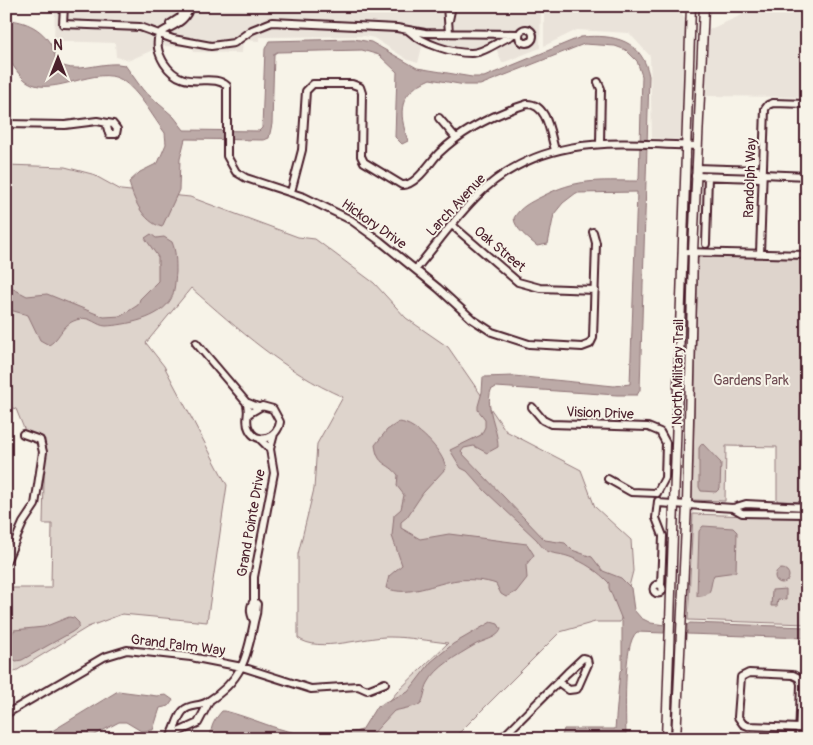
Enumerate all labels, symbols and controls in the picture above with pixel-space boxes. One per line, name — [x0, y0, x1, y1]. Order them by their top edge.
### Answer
north arrow — [32, 32, 82, 82]
text: N — [53, 37, 63, 54]
street label: Randolph Way — [740, 138, 760, 218]
street label: Larch Avenue — [423, 170, 489, 240]
street label: Hickory Drive — [338, 195, 410, 253]
street label: Oak Street — [471, 222, 530, 276]
street label: North Military Trail — [669, 319, 687, 425]
park label: Gardens Park — [713, 372, 789, 389]
street label: Vision Drive — [566, 403, 634, 423]
street label: Grand Pointe Drive — [233, 468, 269, 578]
street label: Grand Palm Way — [130, 631, 226, 659]

